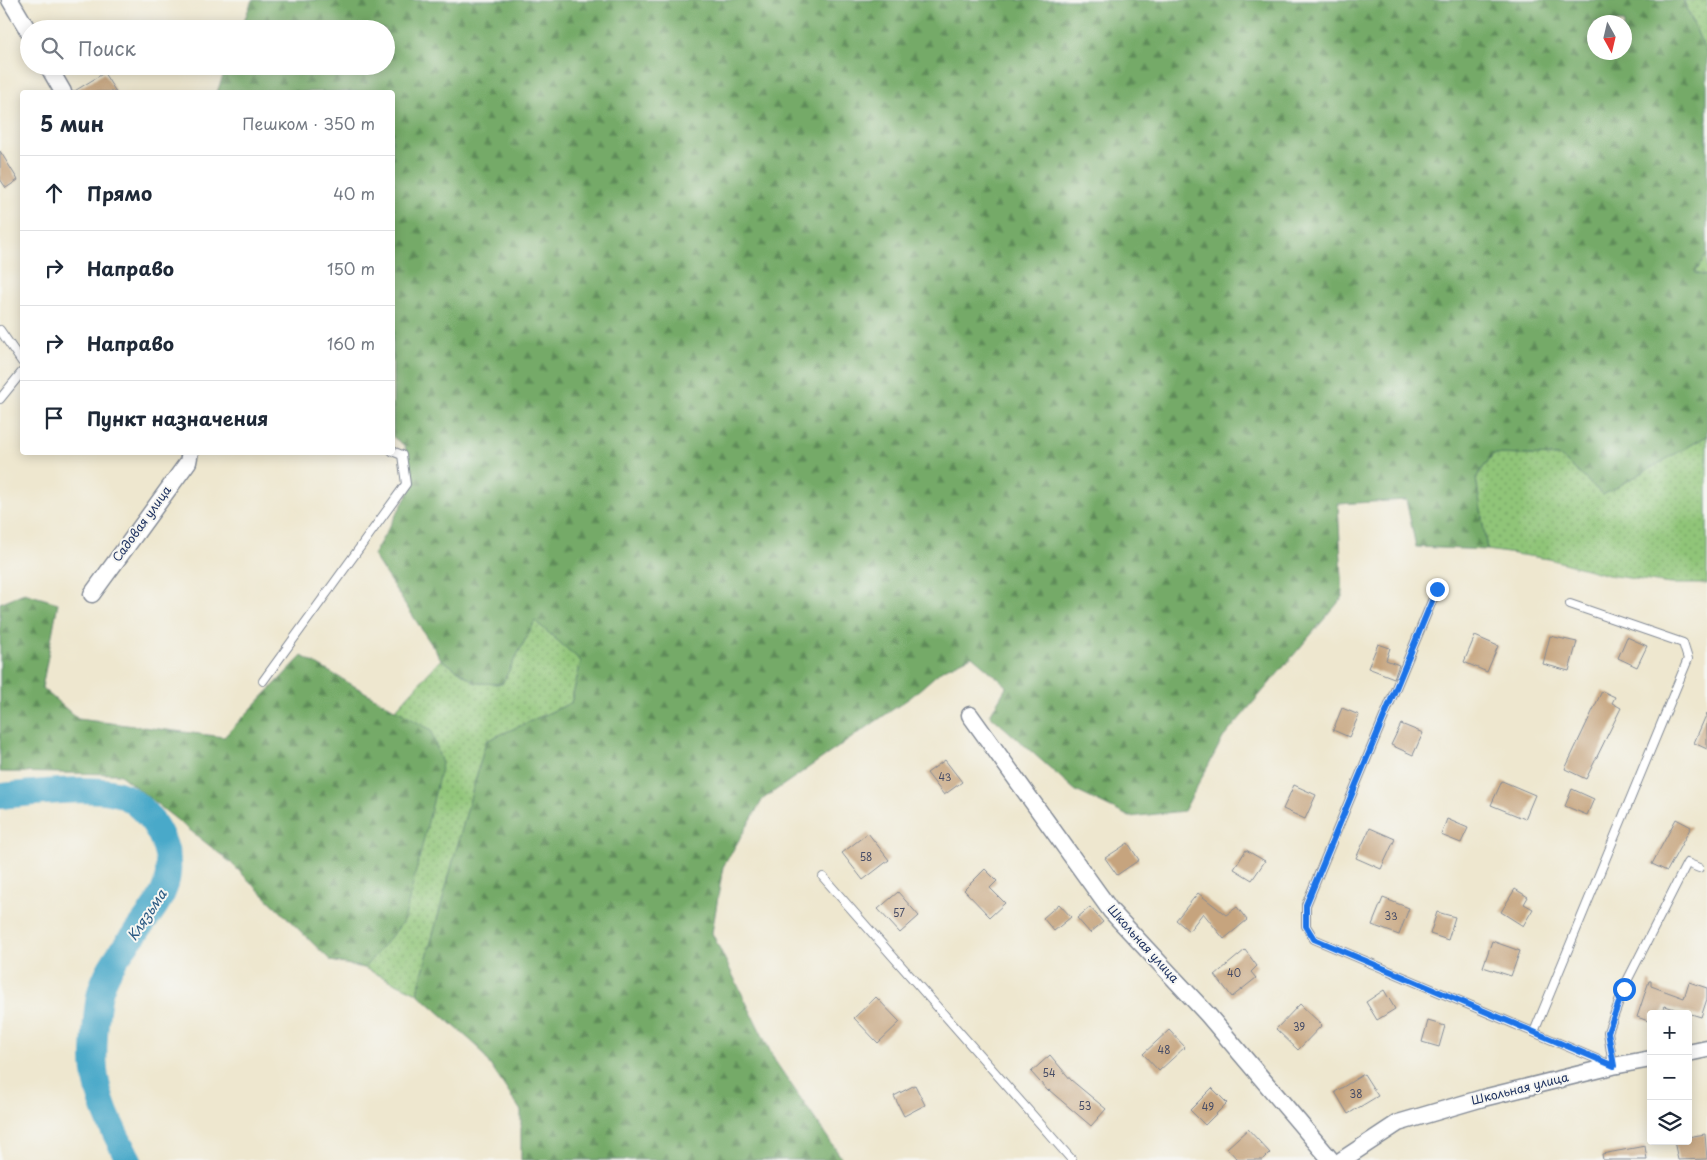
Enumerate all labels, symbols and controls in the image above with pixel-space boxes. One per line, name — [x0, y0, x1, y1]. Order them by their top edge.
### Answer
north arrow — [1587, 15, 1632, 60]
search box — [20, 20, 395, 75]
icon: search — [38, 34, 66, 62]
text: Поиск — [78, 34, 136, 62]
text: 5 мин — [40, 107, 104, 139]
text: Пешком · 350 m — [242, 111, 375, 135]
icon: ahead — [40, 179, 68, 207]
text: Прямо — [87, 179, 152, 207]
text: 40 m — [333, 181, 375, 205]
icon: right — [40, 254, 68, 282]
text: Направо — [87, 254, 174, 282]
text: 150 m — [327, 256, 375, 280]
icon: right — [40, 329, 68, 357]
text: Направо — [87, 329, 174, 357]
text: 160 m — [327, 331, 375, 355]
icon: arrive — [40, 404, 68, 432]
text: Пункт назначения — [87, 404, 268, 432]
street label: Садовая улица — [107, 481, 175, 565]
route end — [1426, 578, 1449, 601]
house number: 43 — [939, 769, 952, 784]
house number: 58 — [860, 849, 872, 864]
water label: Клязьма — [122, 884, 172, 945]
street label: Школьная улица — [1104, 900, 1184, 987]
house number: 57 — [893, 905, 905, 920]
house number: 33 — [1384, 908, 1398, 923]
house number: 40 — [1227, 965, 1241, 980]
route start — [1613, 978, 1636, 1001]
map controls — [1647, 1010, 1692, 1145]
button: + — [1647, 1010, 1692, 1055]
house number: 39 — [1293, 1019, 1305, 1034]
house number: 48 — [1158, 1042, 1170, 1057]
button: − — [1647, 1055, 1692, 1100]
house number: 54 — [1042, 1065, 1056, 1080]
street label: Школьная улица — [1469, 1067, 1571, 1109]
house number: 38 — [1350, 1086, 1362, 1101]
house number: 53 — [1079, 1098, 1091, 1113]
house number: 49 — [1202, 1099, 1214, 1114]
button: layers — [1647, 1100, 1692, 1145]

